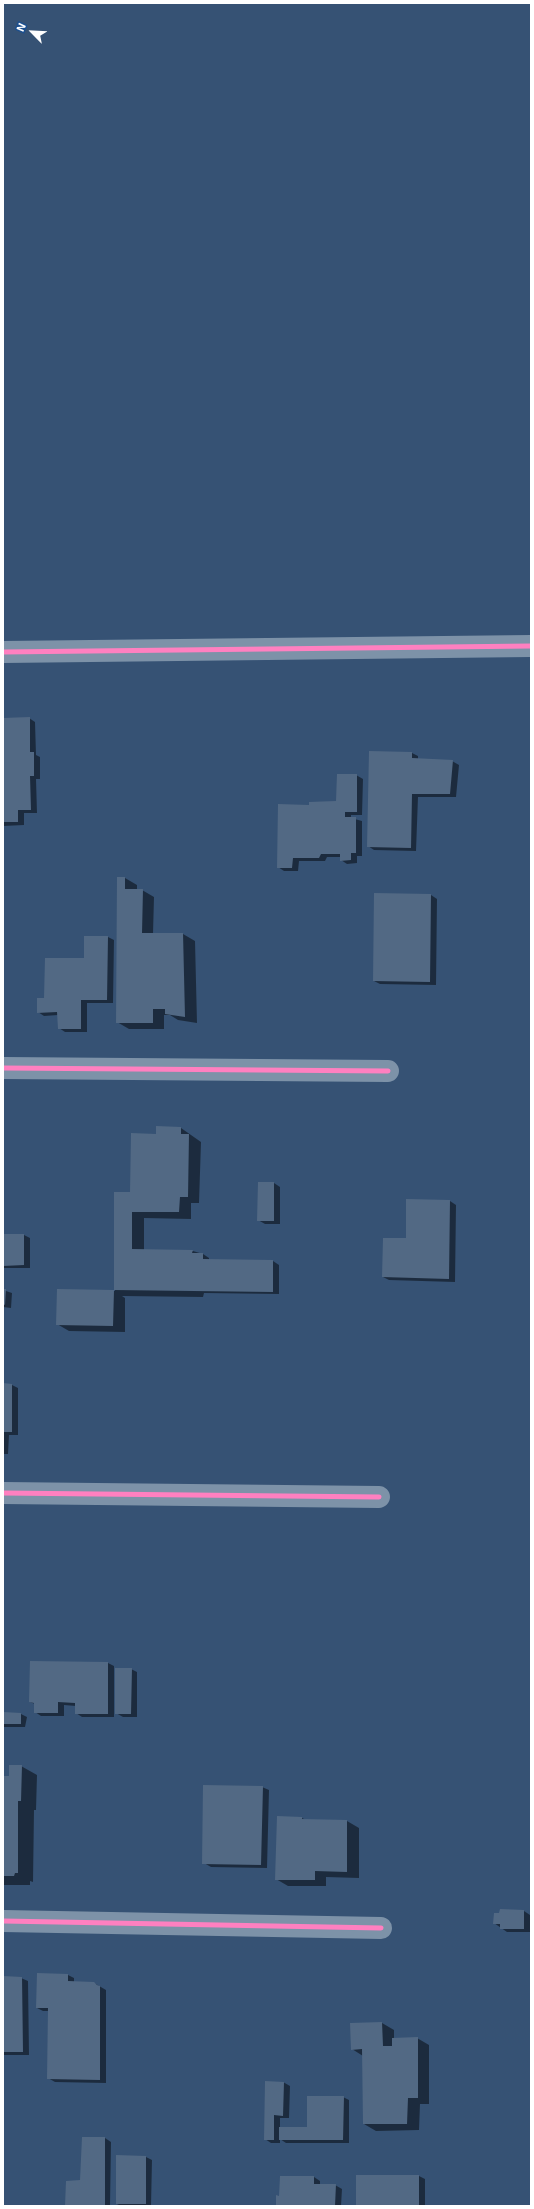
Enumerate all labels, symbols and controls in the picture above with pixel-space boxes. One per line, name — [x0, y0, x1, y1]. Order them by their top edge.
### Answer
north arrow — [12, 12, 52, 52]
text: N — [13, 21, 28, 33]

